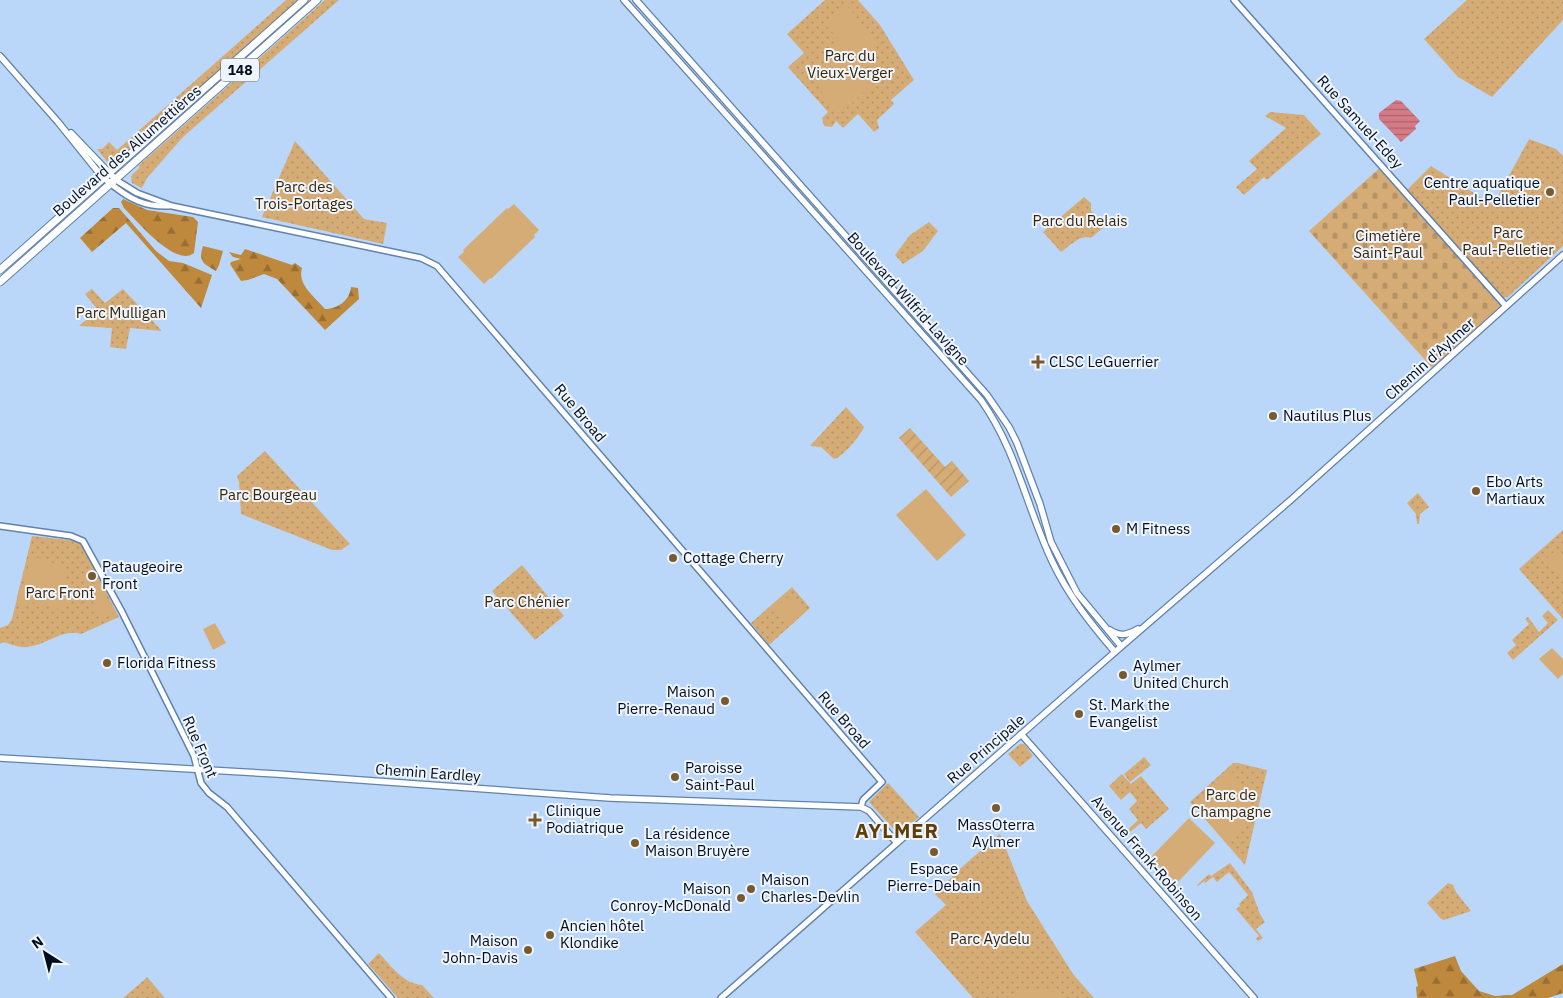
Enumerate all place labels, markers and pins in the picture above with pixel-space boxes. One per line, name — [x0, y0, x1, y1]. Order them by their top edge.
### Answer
place label: Centre aquatique Paul-Pelletier — [1424, 173, 1540, 209]
marker: Centre aquatique Paul-Pelletier — [1544, 186, 1556, 198]
place label: CLSC LeGuerrier — [1049, 352, 1159, 371]
marker: CLSC LeGuerrier — [1031, 355, 1045, 369]
place label: Nautilus Plus — [1283, 406, 1372, 425]
marker: Nautilus Plus — [1267, 410, 1279, 422]
place label: Ebo Arts Martiaux — [1486, 472, 1545, 508]
marker: Ebo Arts Martiaux — [1470, 485, 1482, 497]
place label: M Fitness — [1126, 519, 1190, 538]
marker: M Fitness — [1110, 523, 1122, 535]
place label: Cottage Cherry — [683, 548, 784, 567]
marker: Cottage Cherry — [667, 552, 679, 564]
place label: Pataugeoire Front — [102, 557, 183, 593]
marker: Pataugeoire Front — [86, 570, 98, 582]
place label: Florida Fitness — [117, 653, 216, 672]
place label: Aylmer United Church — [1133, 656, 1229, 692]
marker: Florida Fitness — [101, 657, 113, 669]
marker: Aylmer United Church — [1117, 669, 1129, 681]
place label: Maison Pierre-Renaud — [617, 682, 715, 718]
marker: Maison Pierre-Renaud — [719, 695, 731, 707]
place label: St. Mark the Evangelist — [1089, 695, 1170, 731]
marker: St. Mark the Evangelist — [1073, 708, 1085, 720]
place label: Paroisse Saint-Paul — [685, 758, 755, 794]
marker: Paroisse Saint-Paul — [669, 771, 681, 783]
place label: Clinique Podiatrique — [546, 801, 624, 837]
marker: MassOterra Aylmer — [990, 802, 1002, 814]
marker: Clinique Podiatrique — [528, 813, 542, 827]
place label: MassOterra Aylmer — [957, 815, 1035, 851]
place label: La résidence Maison Bruyère — [645, 824, 750, 860]
marker: La résidence Maison Bruyère — [629, 837, 641, 849]
marker: Espace Pierre-Debain — [928, 846, 940, 858]
place label: Espace Pierre-Debain — [887, 859, 981, 895]
place label: Maison Charles-Devlin — [761, 870, 860, 906]
place label: Maison Conroy-McDonald — [610, 879, 731, 915]
marker: Maison Charles-Devlin — [745, 883, 757, 895]
marker: Maison Conroy-McDonald — [735, 892, 747, 904]
place label: Ancien hôtel Klondike — [560, 916, 644, 952]
marker: Ancien hôtel Klondike — [544, 929, 556, 941]
place label: Maison John-Davis — [443, 931, 518, 967]
marker: Maison John-Davis — [522, 944, 534, 956]

